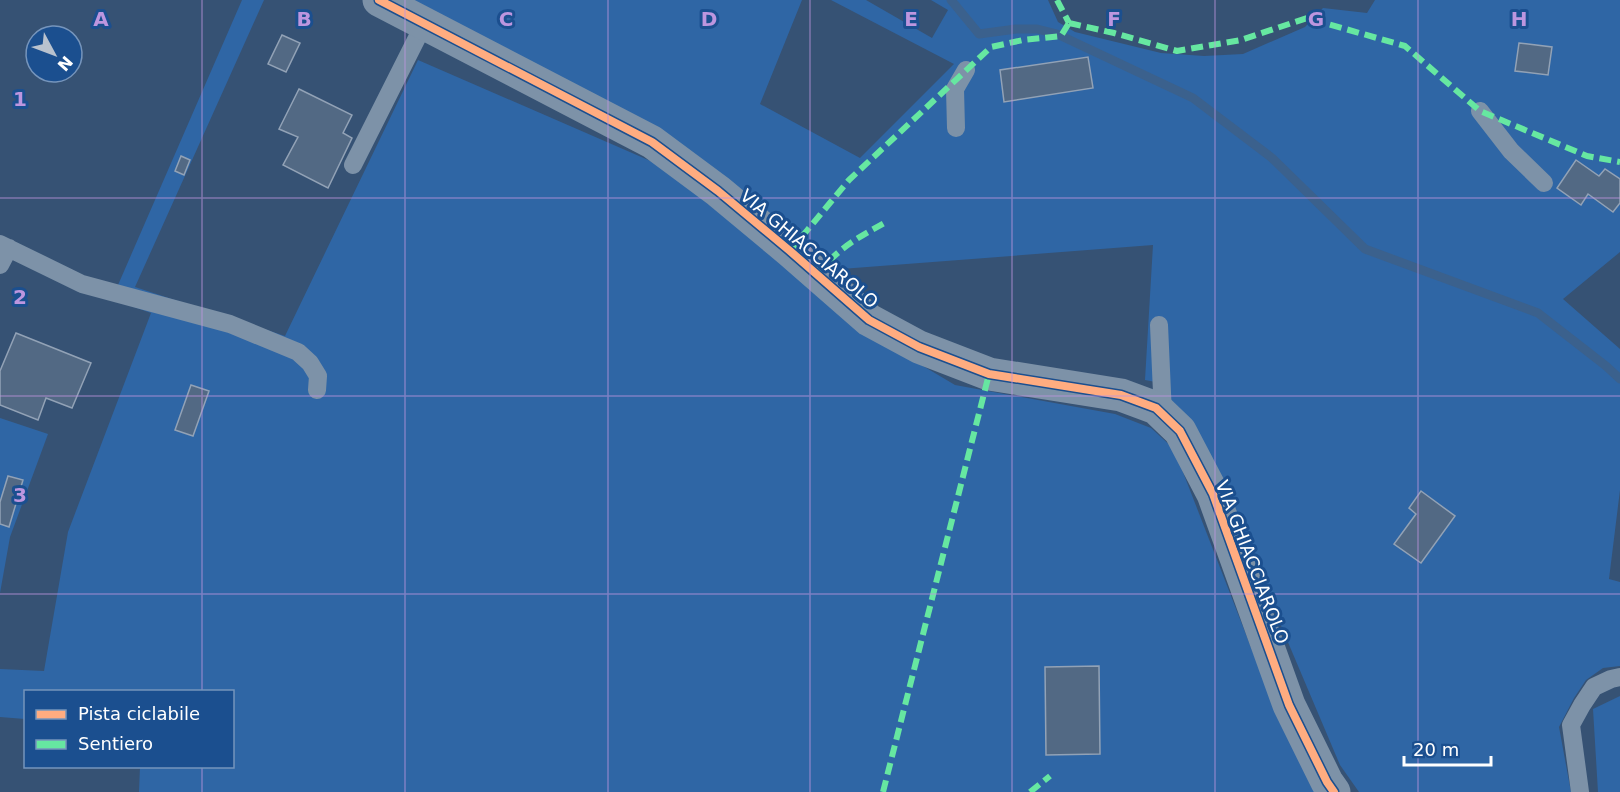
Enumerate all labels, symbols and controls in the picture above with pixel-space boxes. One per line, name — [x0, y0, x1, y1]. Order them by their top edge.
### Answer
text: A — [93, 7, 109, 31]
text: B — [296, 7, 312, 31]
text: C — [499, 7, 513, 31]
text: D — [701, 7, 717, 31]
text: E — [904, 7, 918, 31]
text: F — [1107, 7, 1121, 31]
text: G — [1308, 7, 1324, 31]
text: H — [1511, 7, 1527, 31]
north arrow — [24, 24, 84, 84]
text: N — [53, 52, 77, 75]
text: 1 — [13, 87, 27, 111]
street label: VIA GHIACCIAROLO — [736, 185, 883, 312]
text: 2 — [13, 285, 27, 309]
street label: VIA GHIACCIAROLO — [1212, 477, 1293, 647]
text: 3 — [13, 483, 27, 507]
legend — [24, 690, 234, 768]
text: Pista ciclabile — [78, 703, 200, 724]
scale bar — [1404, 729, 1491, 767]
text: Sentiero — [78, 733, 153, 754]
text: 20 m — [1413, 739, 1459, 760]

